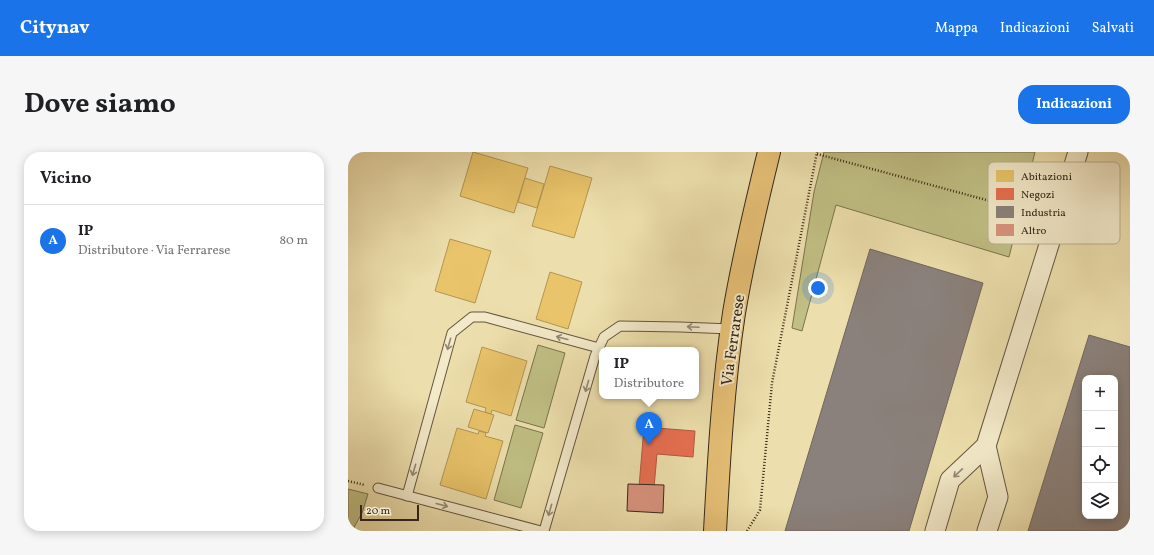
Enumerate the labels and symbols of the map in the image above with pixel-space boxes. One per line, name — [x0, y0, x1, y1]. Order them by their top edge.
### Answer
legend — [988, 162, 1120, 244]
text: Abitazioni — [1021, 170, 1072, 185]
text: Negozi — [1021, 188, 1055, 203]
text: Industria — [1021, 206, 1066, 221]
text: Altro — [1021, 224, 1047, 239]
your location — [808, 278, 828, 298]
street label: Via Ferrarese — [717, 293, 751, 387]
one-way arrow — [687, 324, 700, 331]
one-way arrow — [555, 333, 568, 341]
one-way arrow — [445, 338, 452, 351]
one-way arrow — [583, 379, 590, 392]
pin: A — [636, 412, 662, 445]
one-way arrow — [410, 463, 417, 476]
one-way arrow — [953, 468, 963, 478]
one-way arrow — [436, 502, 449, 509]
scale bar — [360, 503, 419, 522]
one-way arrow — [546, 504, 553, 517]

